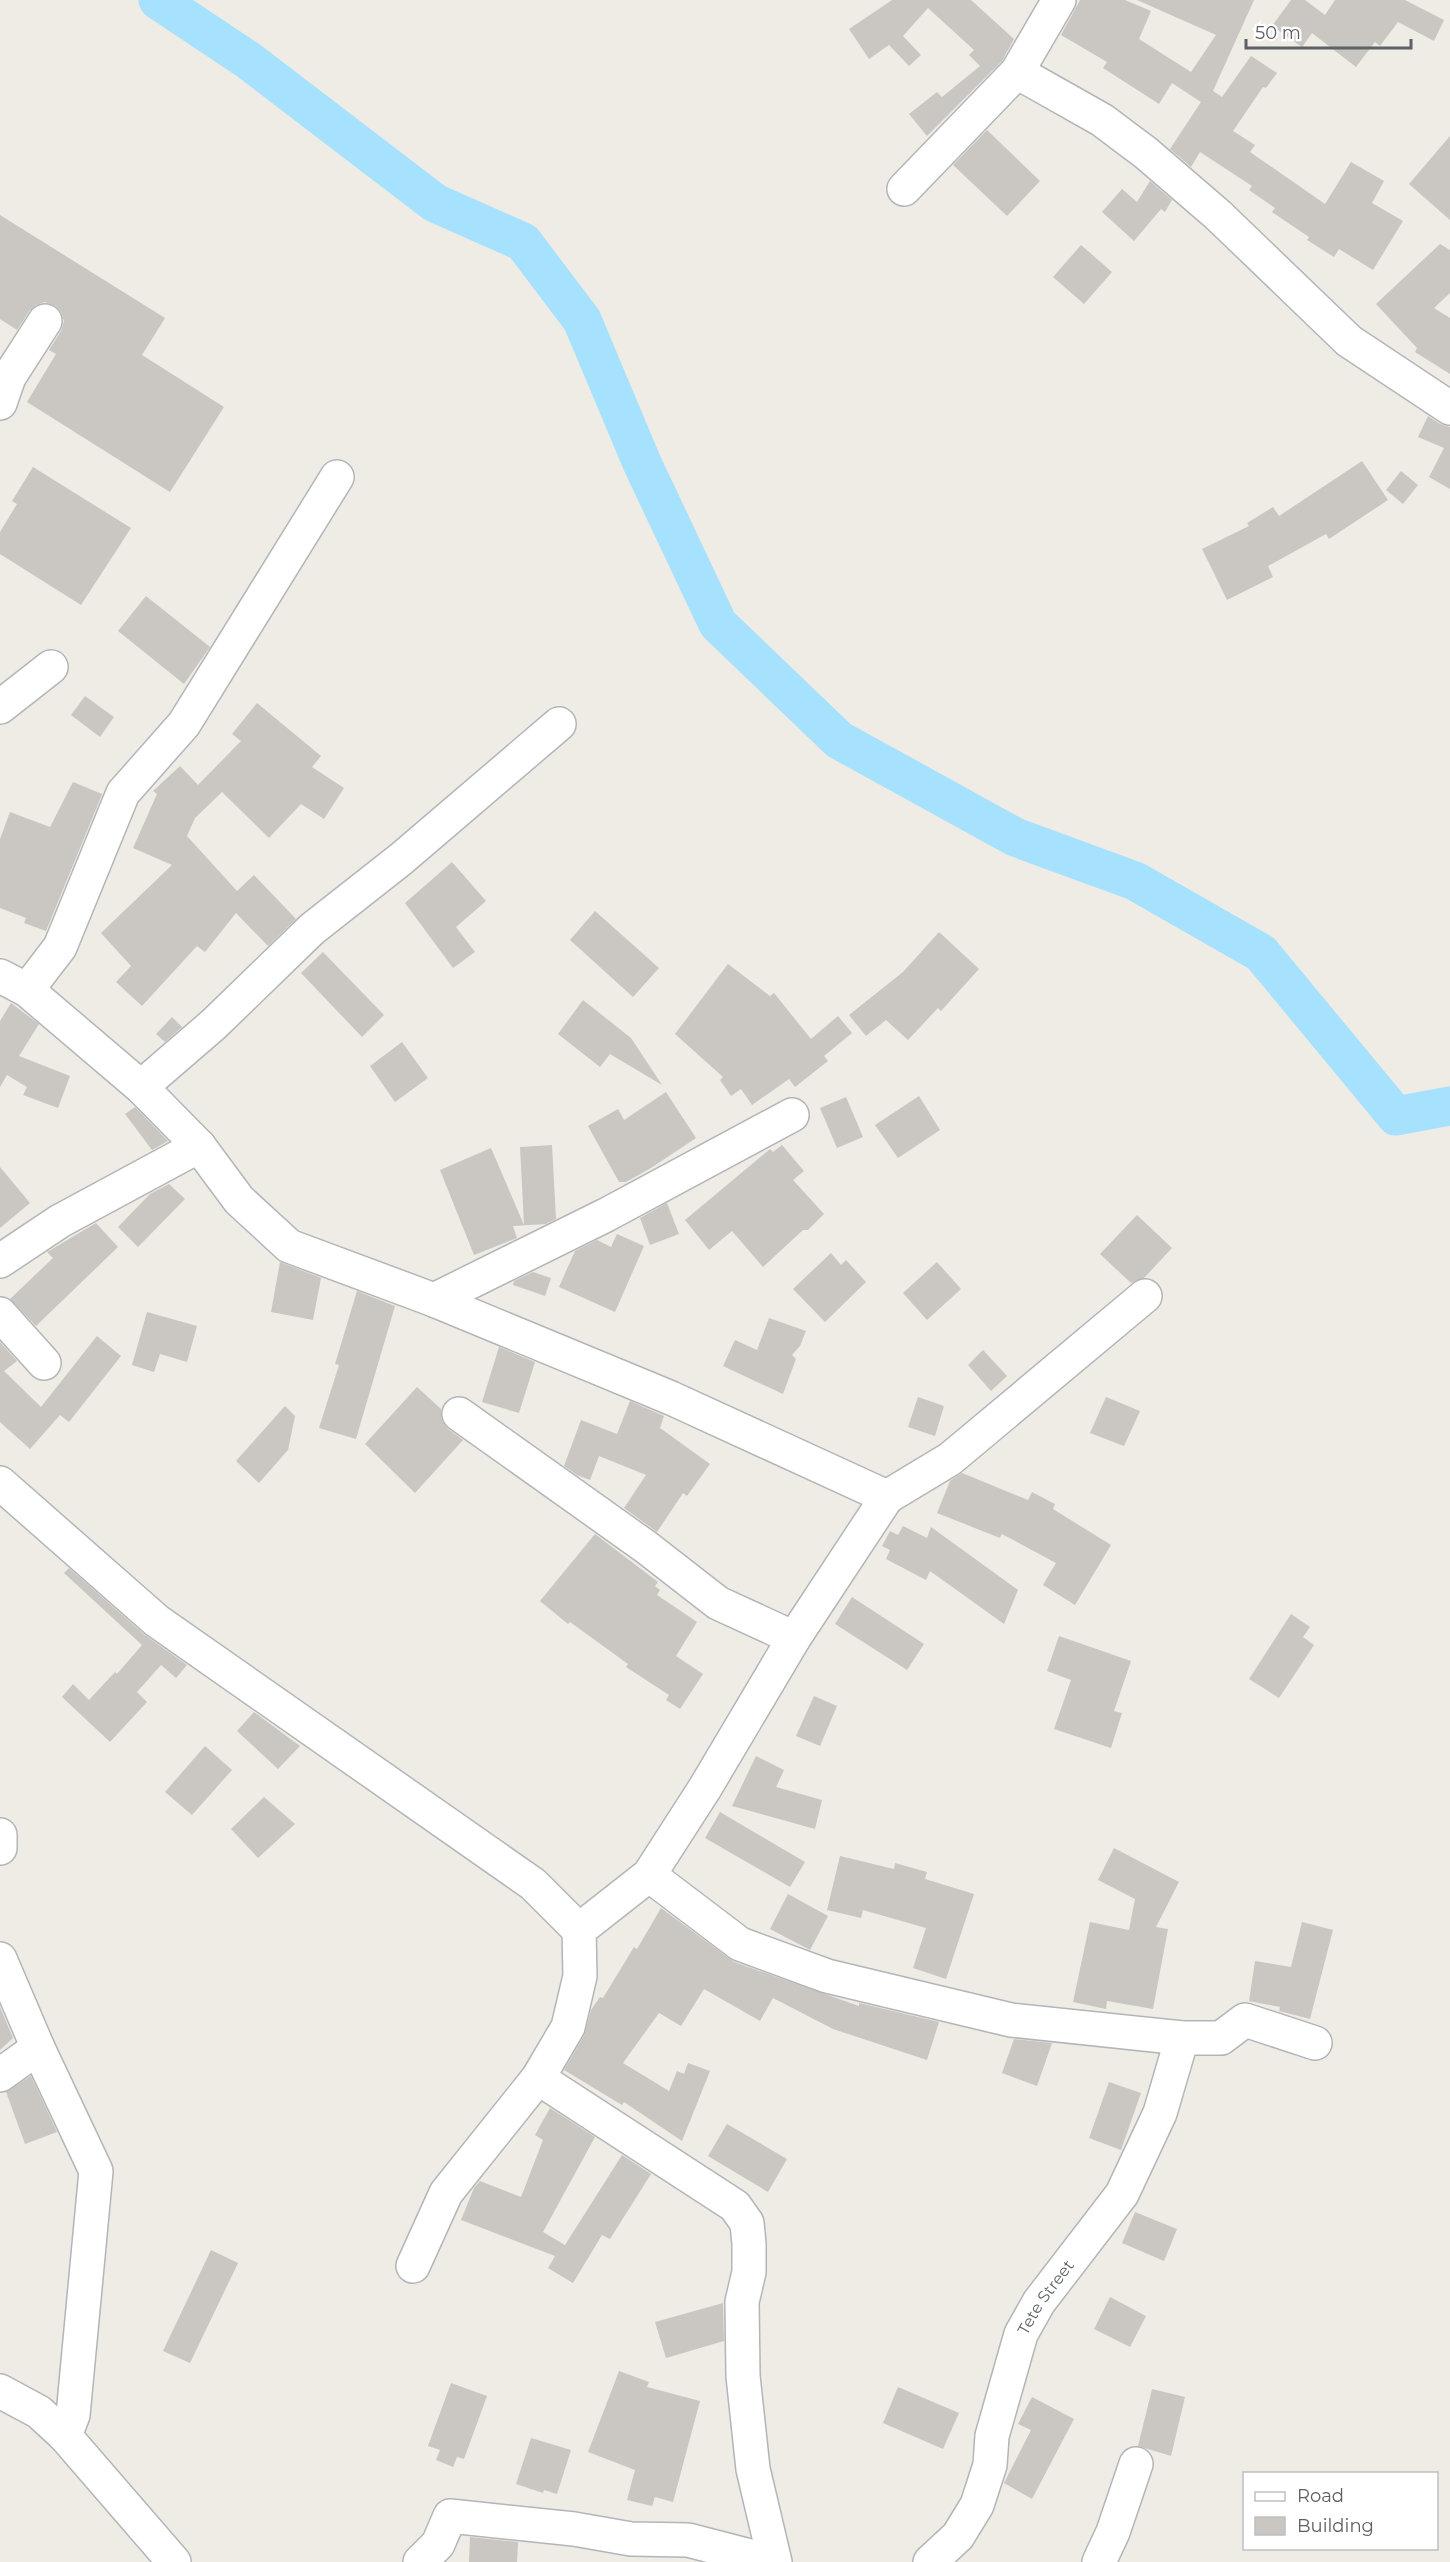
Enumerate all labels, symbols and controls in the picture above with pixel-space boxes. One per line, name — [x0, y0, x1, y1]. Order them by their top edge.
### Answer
scale bar — [1246, 12, 1411, 50]
text: 50 m — [1255, 22, 1301, 44]
street label: Tete Street — [1014, 2256, 1078, 2338]
legend — [1243, 2472, 1438, 2550]
text: Road — [1297, 2485, 1344, 2507]
text: Building — [1297, 2515, 1374, 2537]

